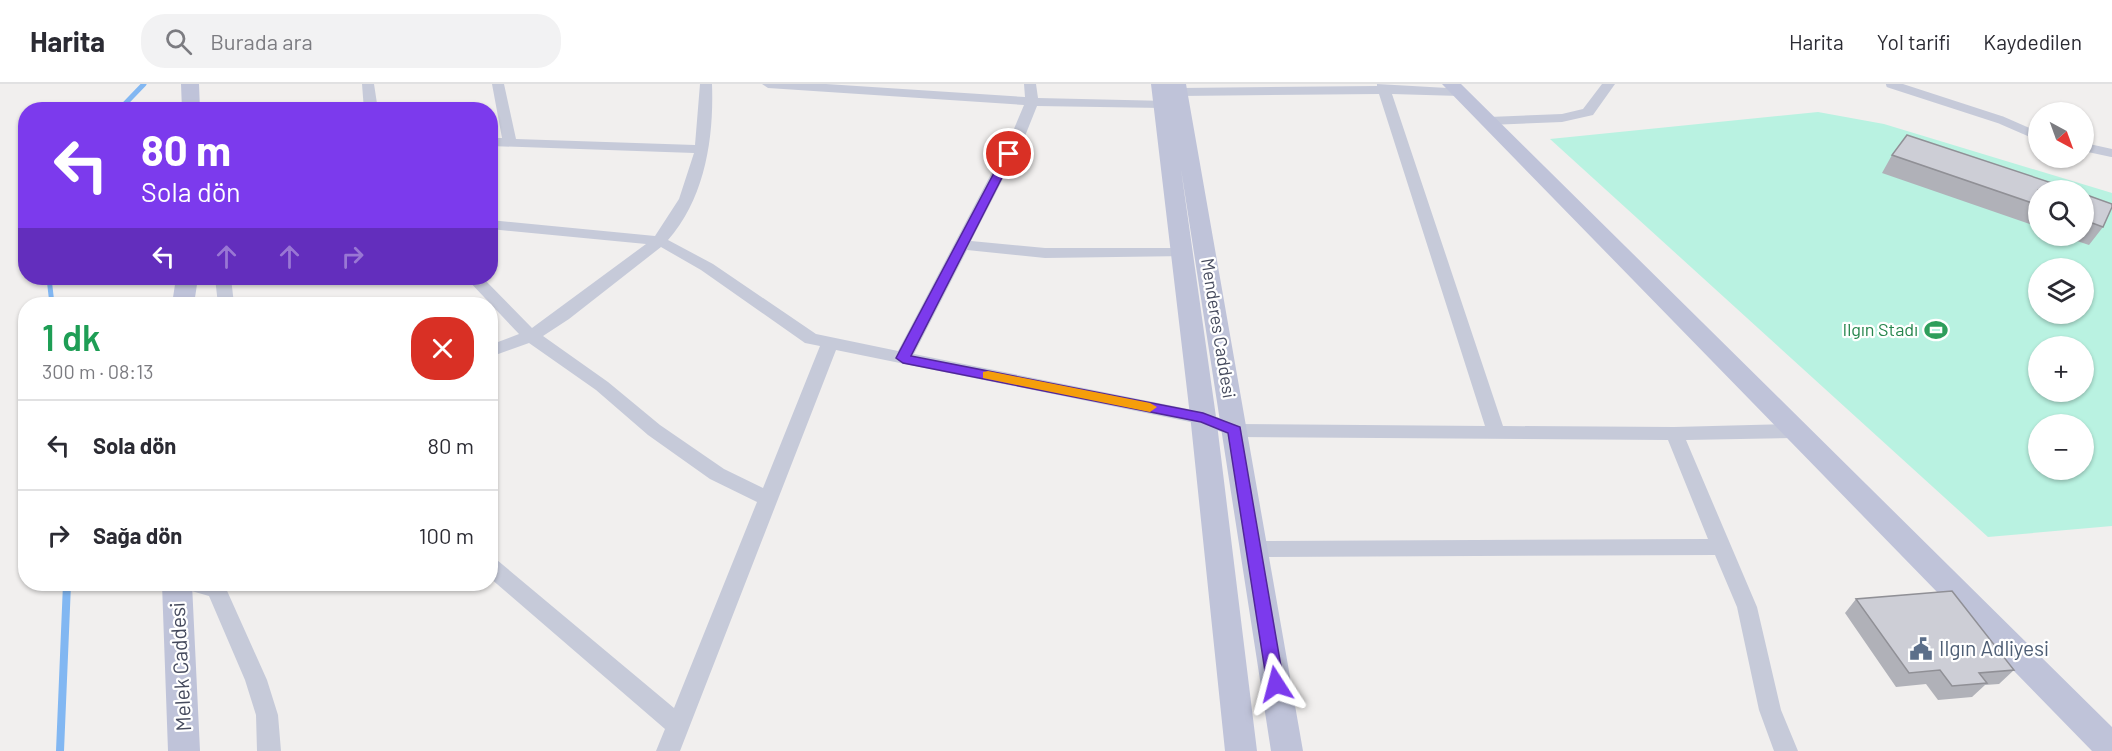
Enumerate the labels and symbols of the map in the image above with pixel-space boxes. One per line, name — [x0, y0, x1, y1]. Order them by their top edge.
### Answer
north arrow — [2028, 102, 2094, 168]
pin — [983, 128, 1034, 179]
street label: Menderes Caddesi — [1197, 256, 1241, 399]
sports icon: Ilgın Stadı — [1923, 317, 1949, 343]
place label: Ilgın Stadı — [1843, 318, 1918, 340]
street label: Melek Caddesi — [164, 602, 195, 732]
place label: Ilgın Adliyesi — [1939, 635, 2049, 660]
public building icon: Ilgın Adliyesi — [1908, 636, 1934, 662]
position arrow — [1244, 652, 1308, 716]

